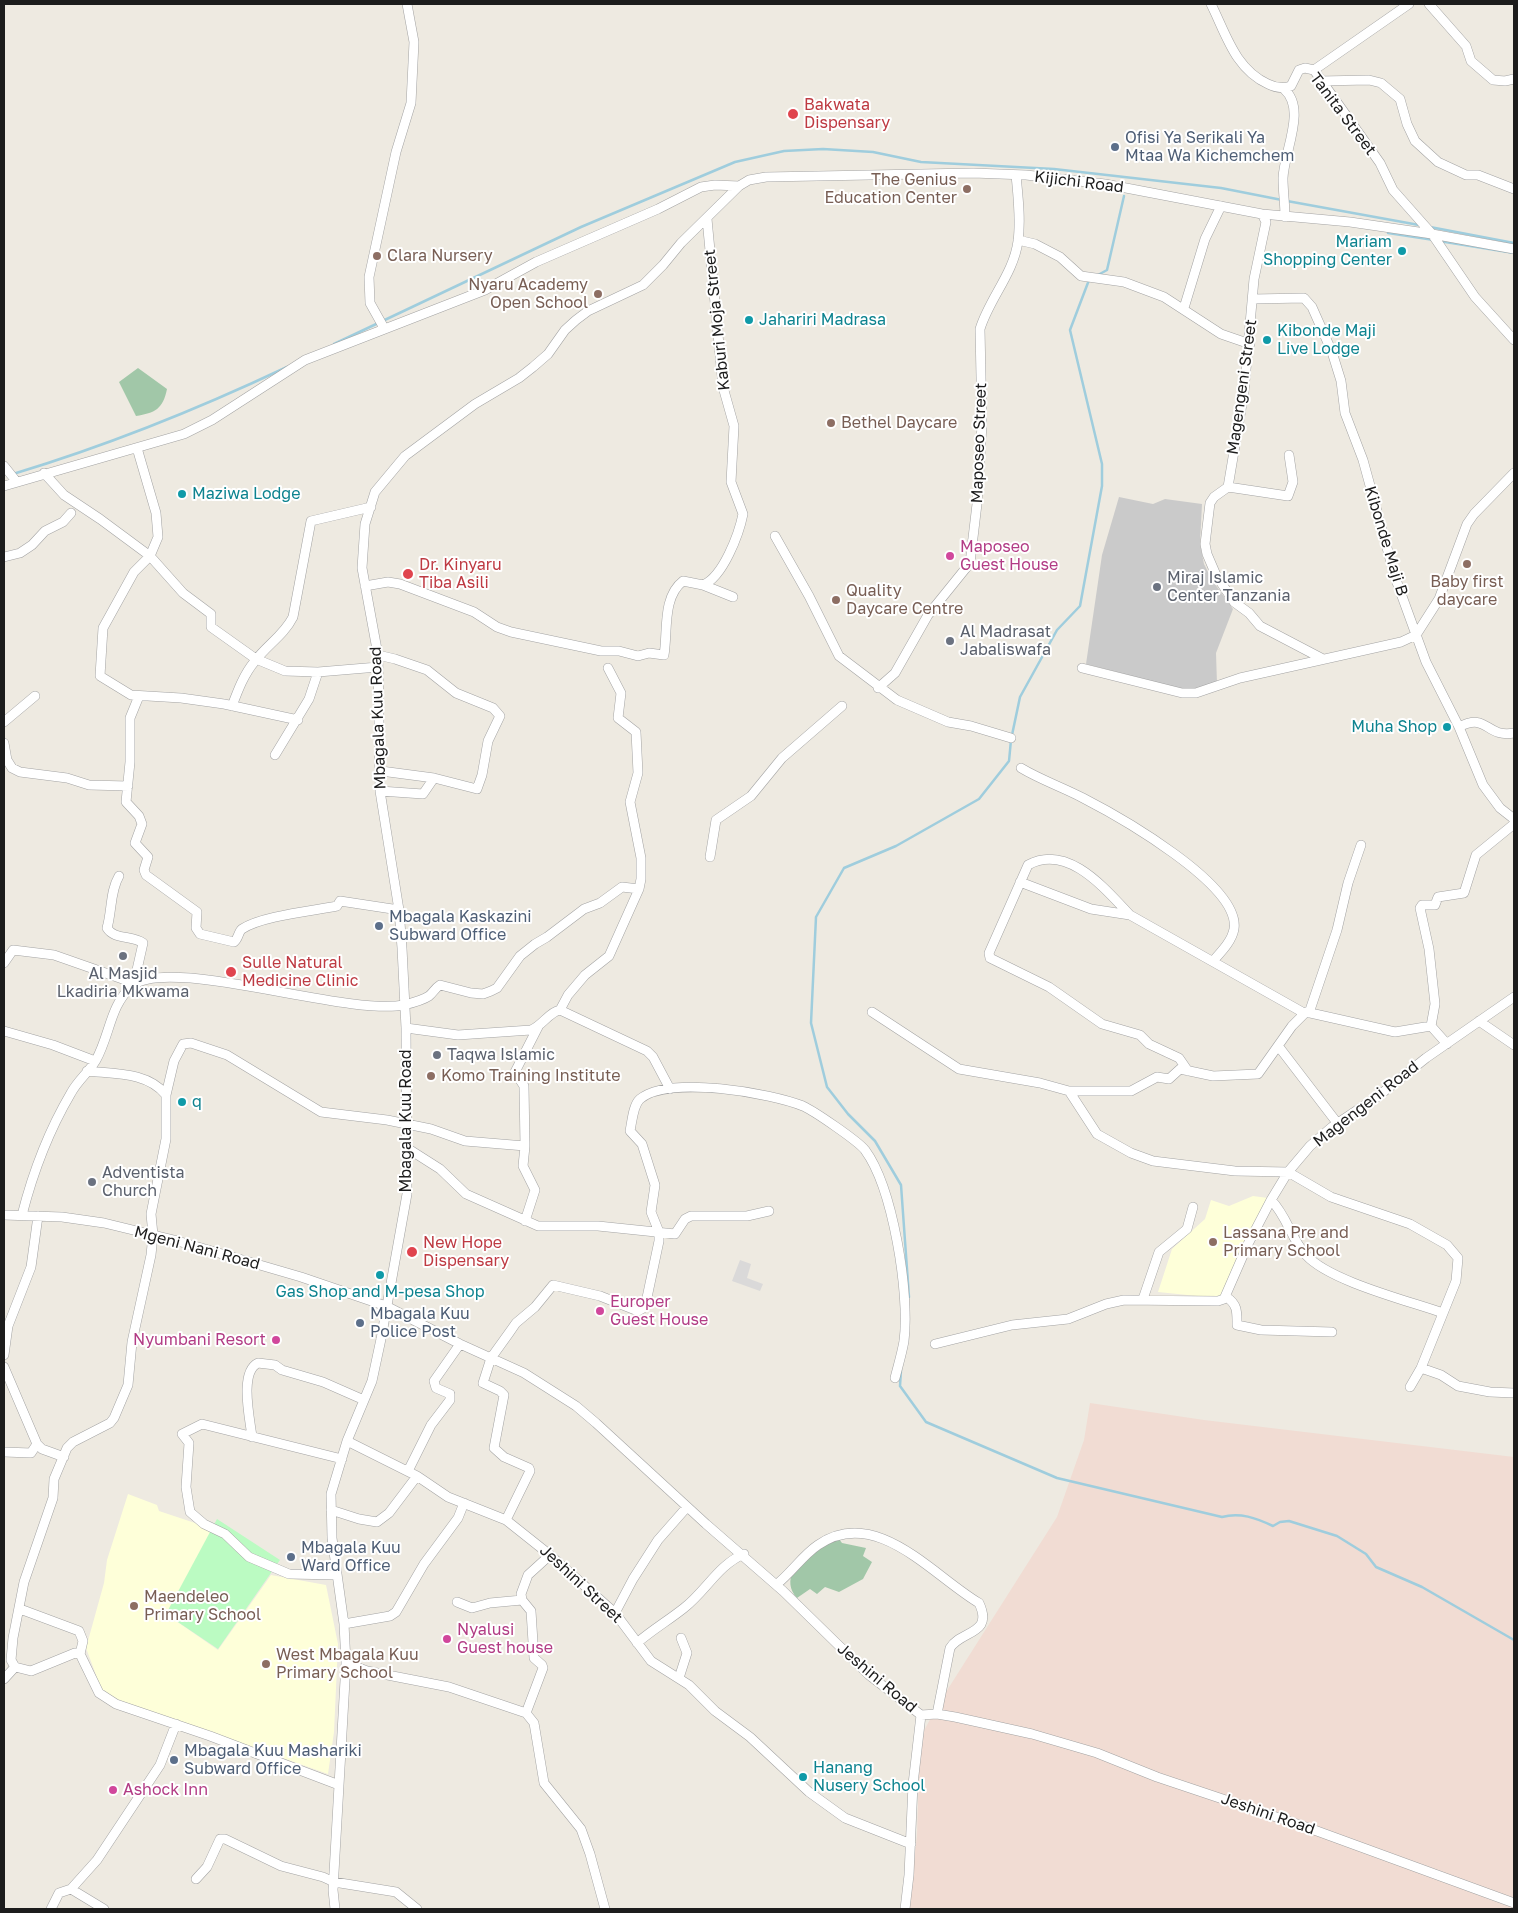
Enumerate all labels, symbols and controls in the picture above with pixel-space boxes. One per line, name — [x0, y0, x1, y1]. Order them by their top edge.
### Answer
street label: Tanita Street — [1306, 69, 1380, 159]
place label: Bakwata Dispensary — [804, 95, 890, 133]
marker: Bakwata Dispensary — [786, 107, 800, 121]
place label: Ofisi Ya Serikali Ya Mtaa Wa Kichemchem — [1125, 128, 1294, 166]
marker: Ofisi Ya Serikali Ya Mtaa Wa Kichemchem — [1109, 141, 1121, 153]
street label: Kijichi Road — [1033, 167, 1125, 197]
place label: The Genius Education Center — [824, 170, 957, 208]
marker: The Genius Education Center — [961, 183, 973, 195]
place label: Mariam Shopping Center — [1263, 232, 1392, 270]
marker: Mariam Shopping Center — [1396, 245, 1408, 257]
place label: Clara Nursery — [387, 246, 493, 266]
street label: Kaburi Moja Street — [700, 248, 734, 392]
marker: Clara Nursery — [371, 250, 383, 262]
place label: Nyaru Academy Open School — [468, 275, 588, 313]
marker: Nyaru Academy Open School — [592, 288, 604, 300]
place label: Jahariri Madrasa — [759, 310, 886, 330]
marker: Jahariri Madrasa — [743, 314, 755, 326]
street label: Magengeni Street — [1223, 318, 1261, 456]
place label: Kibonde Maji Live Lodge — [1277, 321, 1376, 359]
marker: Kibonde Maji Live Lodge — [1261, 334, 1273, 346]
street label: Maposeo Street — [967, 382, 991, 504]
place label: Bethel Daycare — [841, 413, 957, 433]
marker: Bethel Daycare — [825, 417, 837, 429]
place label: Maziwa Lodge — [192, 484, 300, 504]
street label: Kibonde Maji B — [1360, 484, 1412, 598]
marker: Maziwa Lodge — [176, 488, 188, 500]
place label: Maposeo Guest House — [960, 537, 1058, 575]
marker: Maposeo Guest House — [944, 550, 956, 562]
place label: Dr. Kinyaru Tiba Asili — [419, 555, 502, 593]
marker: Baby first daycare — [1461, 558, 1473, 570]
marker: Dr. Kinyaru Tiba Asili — [401, 567, 415, 581]
place label: Miraj Islamic Center Tanzania — [1167, 568, 1290, 606]
place label: Baby first daycare — [1430, 572, 1504, 610]
place label: Quality Daycare Centre — [846, 581, 963, 619]
marker: Miraj Islamic Center Tanzania — [1151, 581, 1163, 593]
marker: Quality Daycare Centre — [830, 594, 842, 606]
place label: Al Madrasat Jabaliswafa — [960, 622, 1051, 660]
marker: Al Madrasat Jabaliswafa — [944, 635, 956, 647]
street label: Mbagala Kuu Road — [366, 646, 390, 790]
place label: Muha Shop — [1351, 717, 1437, 737]
marker: Muha Shop — [1441, 721, 1453, 733]
place label: Mbagala Kaskazini Subward Office — [389, 907, 532, 945]
marker: Mbagala Kaskazini Subward Office — [373, 920, 385, 932]
marker: Al Masjid Lkadiria Mkwama — [117, 950, 129, 962]
place label: Sulle Natural Medicine Clinic — [242, 953, 358, 991]
place label: Al Masjid Lkadiria Mkwama — [57, 964, 189, 1002]
marker: Sulle Natural Medicine Clinic — [224, 965, 238, 979]
place label: Taqwa Islamic — [447, 1045, 555, 1065]
marker: Taqwa Islamic — [431, 1049, 443, 1061]
street label: Mbagala Kuu Road — [396, 1050, 416, 1192]
street label: Magengeni Road — [1310, 1057, 1422, 1151]
place label: Komo Training Institute — [441, 1066, 621, 1086]
marker: Komo Training Institute — [425, 1070, 437, 1082]
place label: q — [192, 1092, 202, 1112]
marker: q — [176, 1096, 188, 1108]
place label: Adventista Church — [102, 1163, 185, 1201]
marker: Adventista Church — [86, 1176, 98, 1188]
street label: Mgeni Nani Road — [132, 1222, 262, 1274]
place label: Lassana Pre and Primary School — [1223, 1223, 1349, 1261]
place label: New Hope Dispensary — [423, 1233, 509, 1271]
marker: Lassana Pre and Primary School — [1207, 1236, 1219, 1248]
marker: New Hope Dispensary — [405, 1245, 419, 1259]
marker: Gas Shop and M-pesa Shop — [374, 1269, 386, 1281]
place label: Gas Shop and M-pesa Shop — [275, 1282, 485, 1302]
place label: Europer Guest House — [610, 1292, 708, 1330]
place label: Mbagala Kuu Police Post — [370, 1304, 470, 1342]
marker: Europer Guest House — [594, 1305, 606, 1317]
marker: Mbagala Kuu Police Post — [354, 1317, 366, 1329]
place label: Nyumbani Resort — [133, 1330, 266, 1350]
marker: Nyumbani Resort — [270, 1334, 282, 1346]
place label: Mbagala Kuu Ward Office — [301, 1538, 401, 1576]
street label: Jeshini Street — [536, 1541, 626, 1627]
marker: Mbagala Kuu Ward Office — [285, 1551, 297, 1563]
place label: Maendeleo Primary School — [144, 1587, 261, 1625]
marker: Maendeleo Primary School — [128, 1600, 140, 1612]
place label: Nyalusi Guest house — [457, 1620, 553, 1658]
marker: Nyalusi Guest house — [441, 1633, 453, 1645]
street label: Jeshini Road — [833, 1639, 921, 1717]
place label: West Mbagala Kuu Primary School — [276, 1645, 419, 1683]
marker: West Mbagala Kuu Primary School — [260, 1658, 272, 1670]
place label: Mbagala Kuu Mashariki Subward Office — [184, 1741, 362, 1779]
marker: Mbagala Kuu Mashariki Subward Office — [168, 1754, 180, 1766]
place label: Hanang Nusery School — [813, 1758, 925, 1796]
marker: Hanang Nusery School — [797, 1771, 809, 1783]
place label: Ashock Inn — [123, 1780, 208, 1800]
marker: Ashock Inn — [107, 1784, 119, 1796]
street label: Jeshini Road — [1218, 1789, 1318, 1839]

